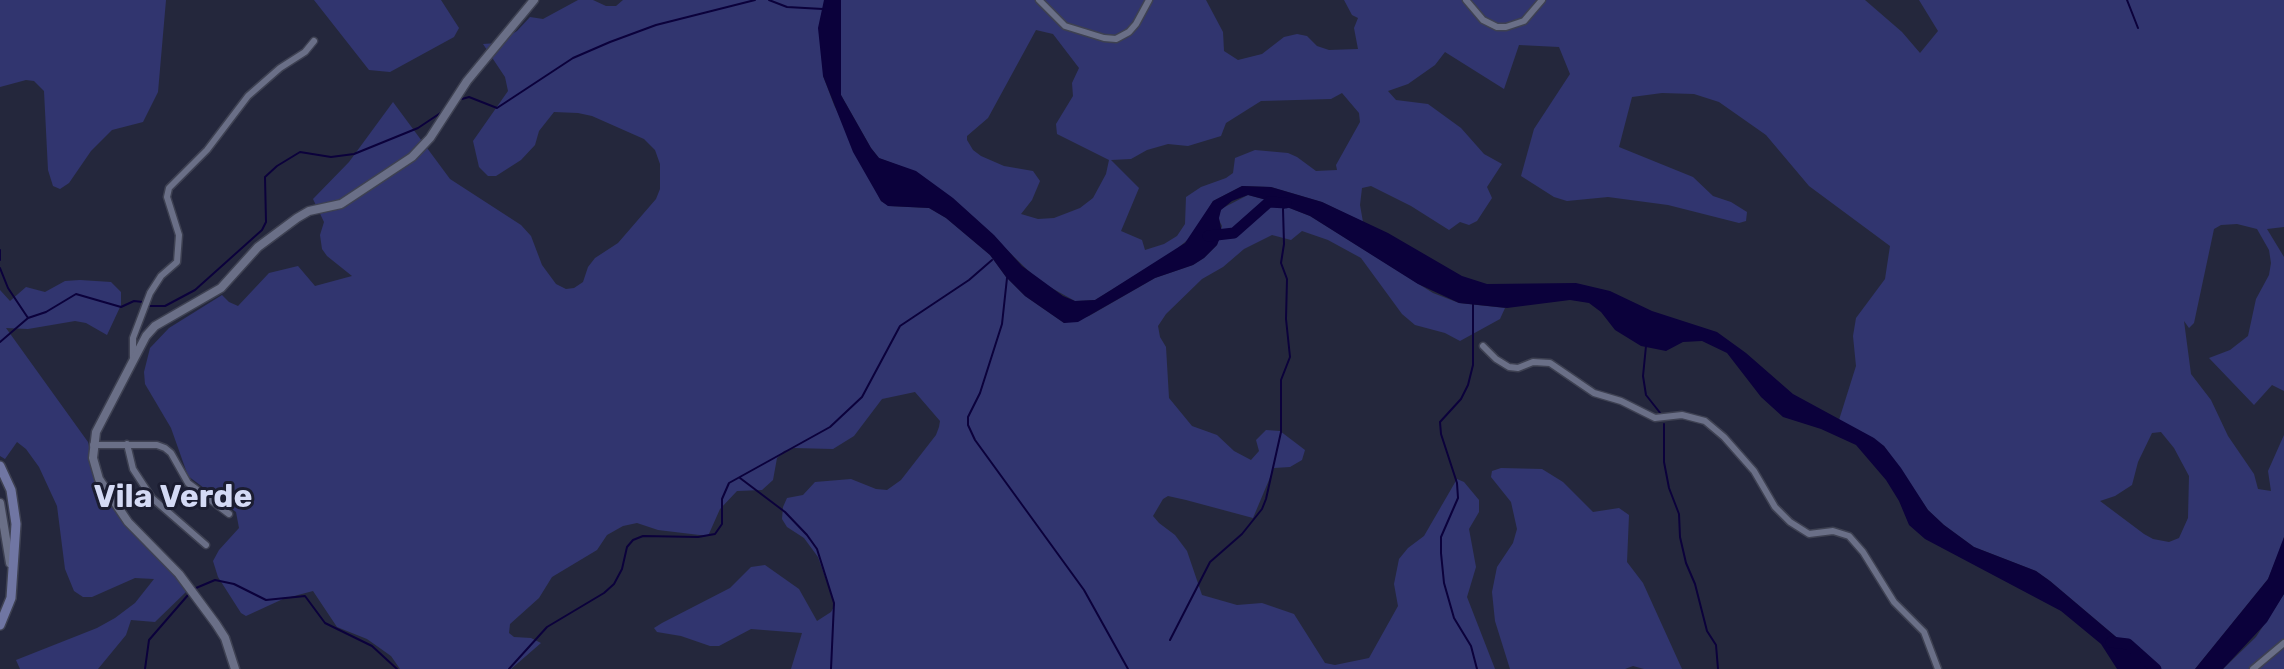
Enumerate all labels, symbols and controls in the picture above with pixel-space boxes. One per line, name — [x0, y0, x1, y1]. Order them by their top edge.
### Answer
district label: Vila Verde — [94, 479, 252, 517]

